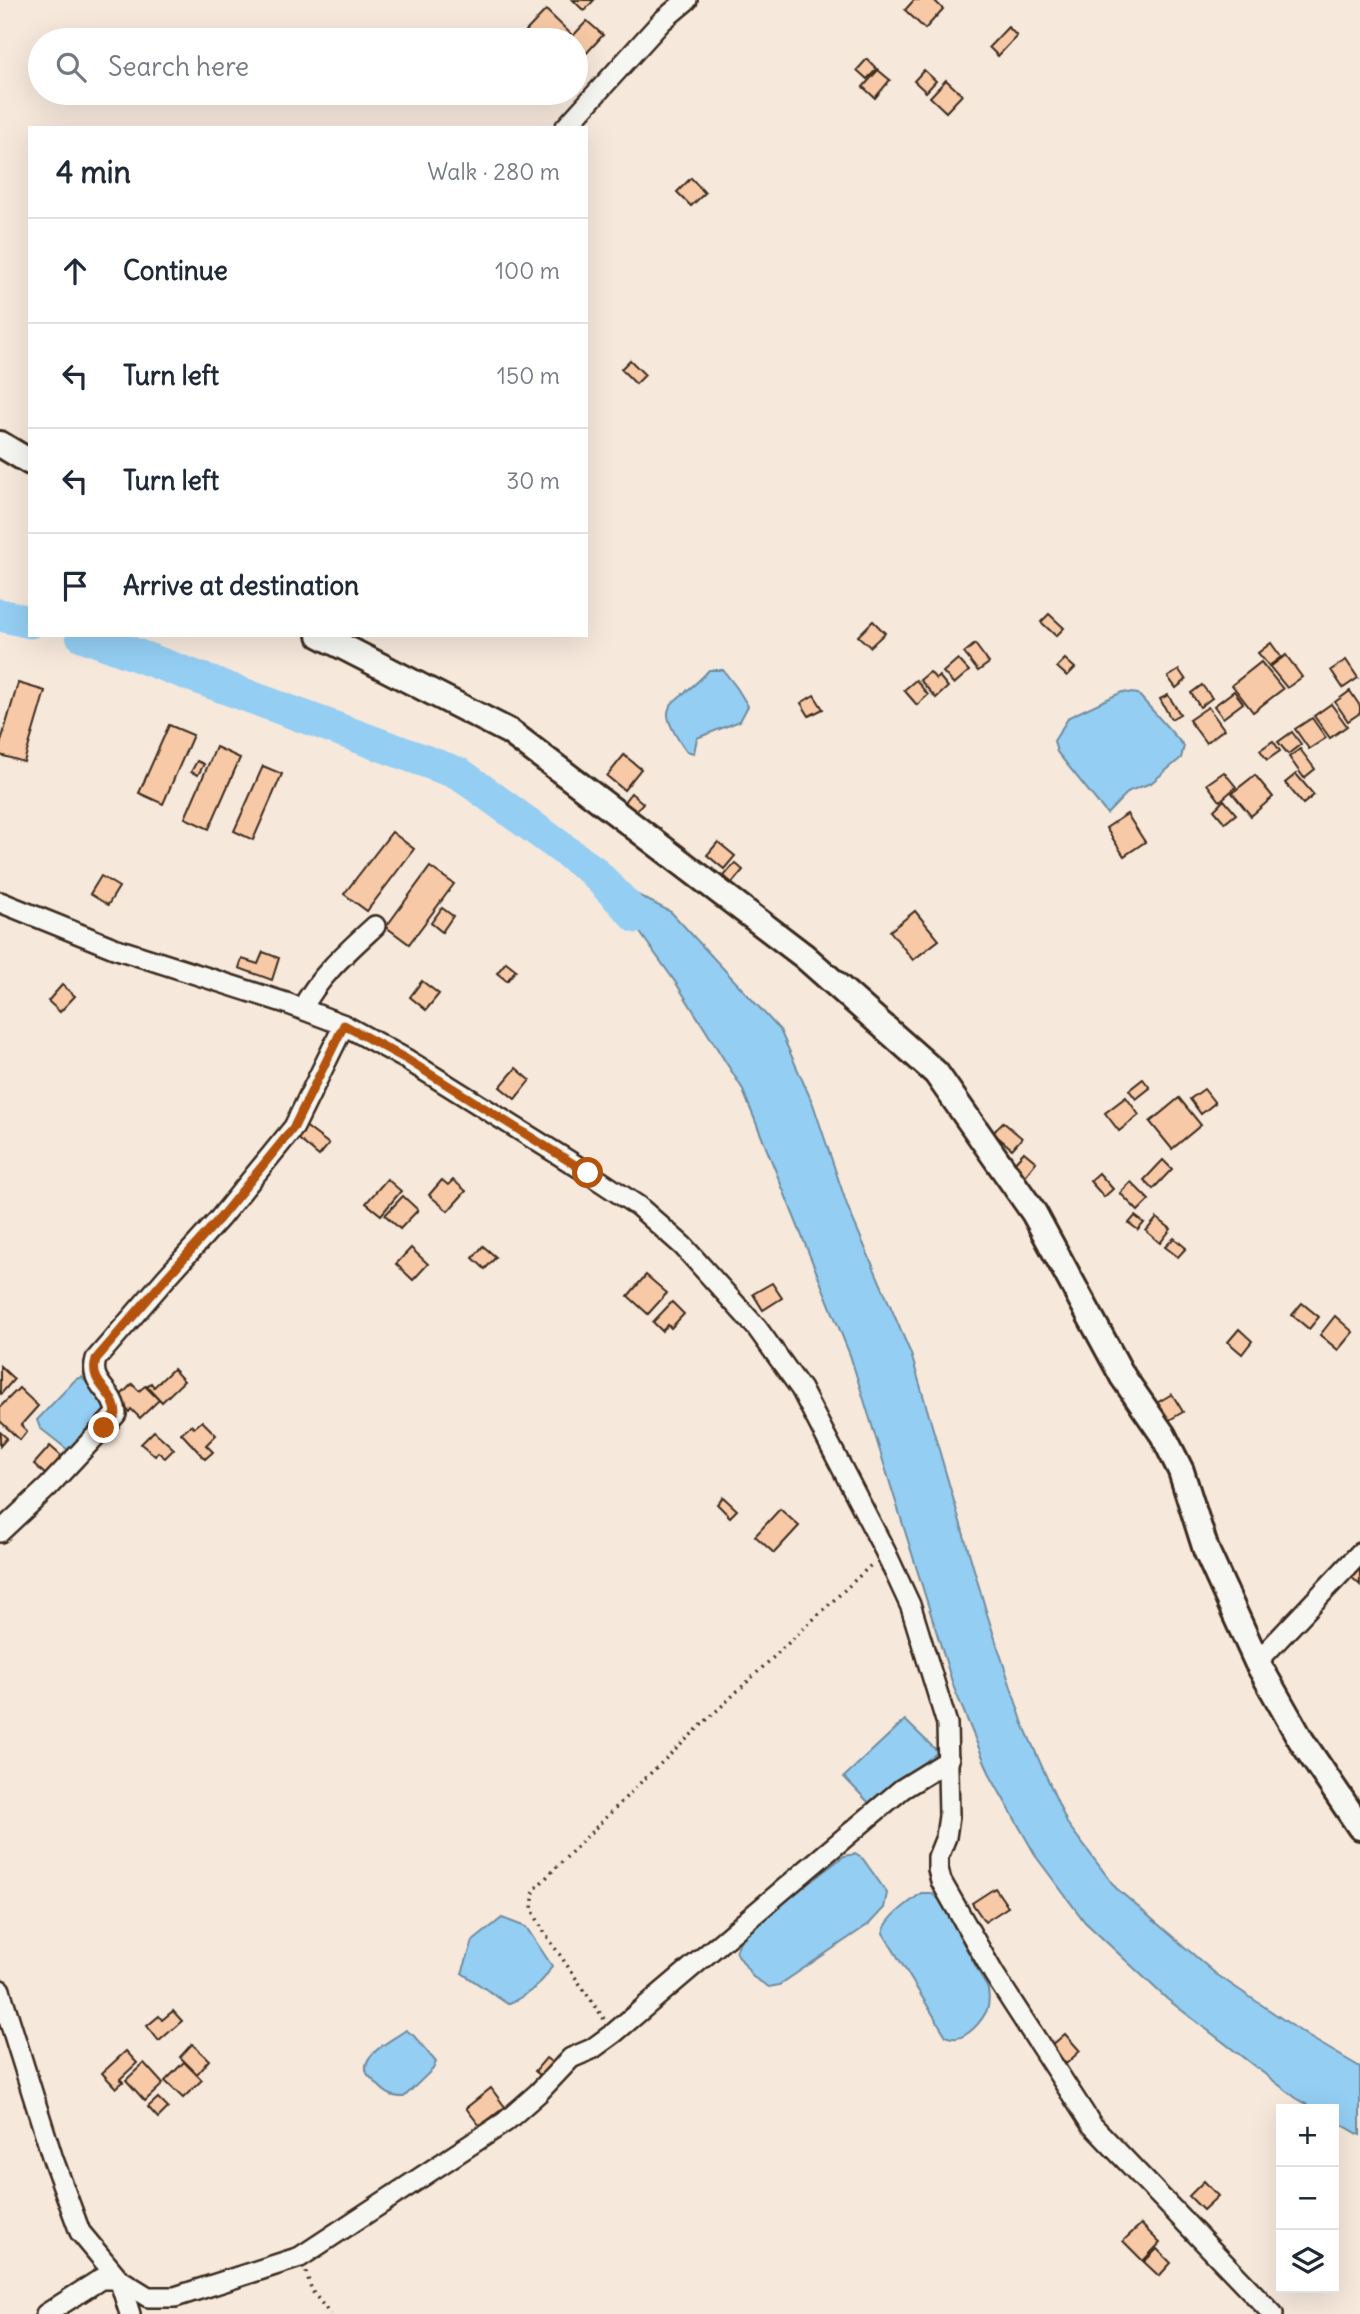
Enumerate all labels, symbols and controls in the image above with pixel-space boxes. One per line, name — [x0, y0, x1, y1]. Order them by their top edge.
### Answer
search box — [28, 28, 588, 105]
icon: search — [52, 48, 90, 86]
text: Search here — [108, 50, 249, 83]
text: 4 min — [56, 153, 131, 191]
text: Walk · 280 m — [427, 157, 560, 186]
icon: ahead — [56, 252, 94, 290]
text: Continue — [123, 254, 228, 287]
text: 100 m — [495, 256, 560, 285]
icon: left — [56, 357, 94, 395]
text: Turn left — [123, 359, 219, 392]
text: 150 m — [497, 361, 560, 390]
icon: left — [56, 462, 94, 500]
text: Turn left — [123, 464, 219, 497]
text: 30 m — [506, 466, 560, 495]
icon: arrive — [56, 567, 94, 605]
text: Arrive at destination — [123, 569, 359, 602]
route start — [572, 1157, 603, 1188]
route end — [88, 1412, 119, 1443]
map controls — [1276, 2104, 1339, 2293]
button: + — [1276, 2104, 1339, 2167]
button: − — [1276, 2167, 1339, 2230]
button: layers — [1276, 2230, 1339, 2293]

